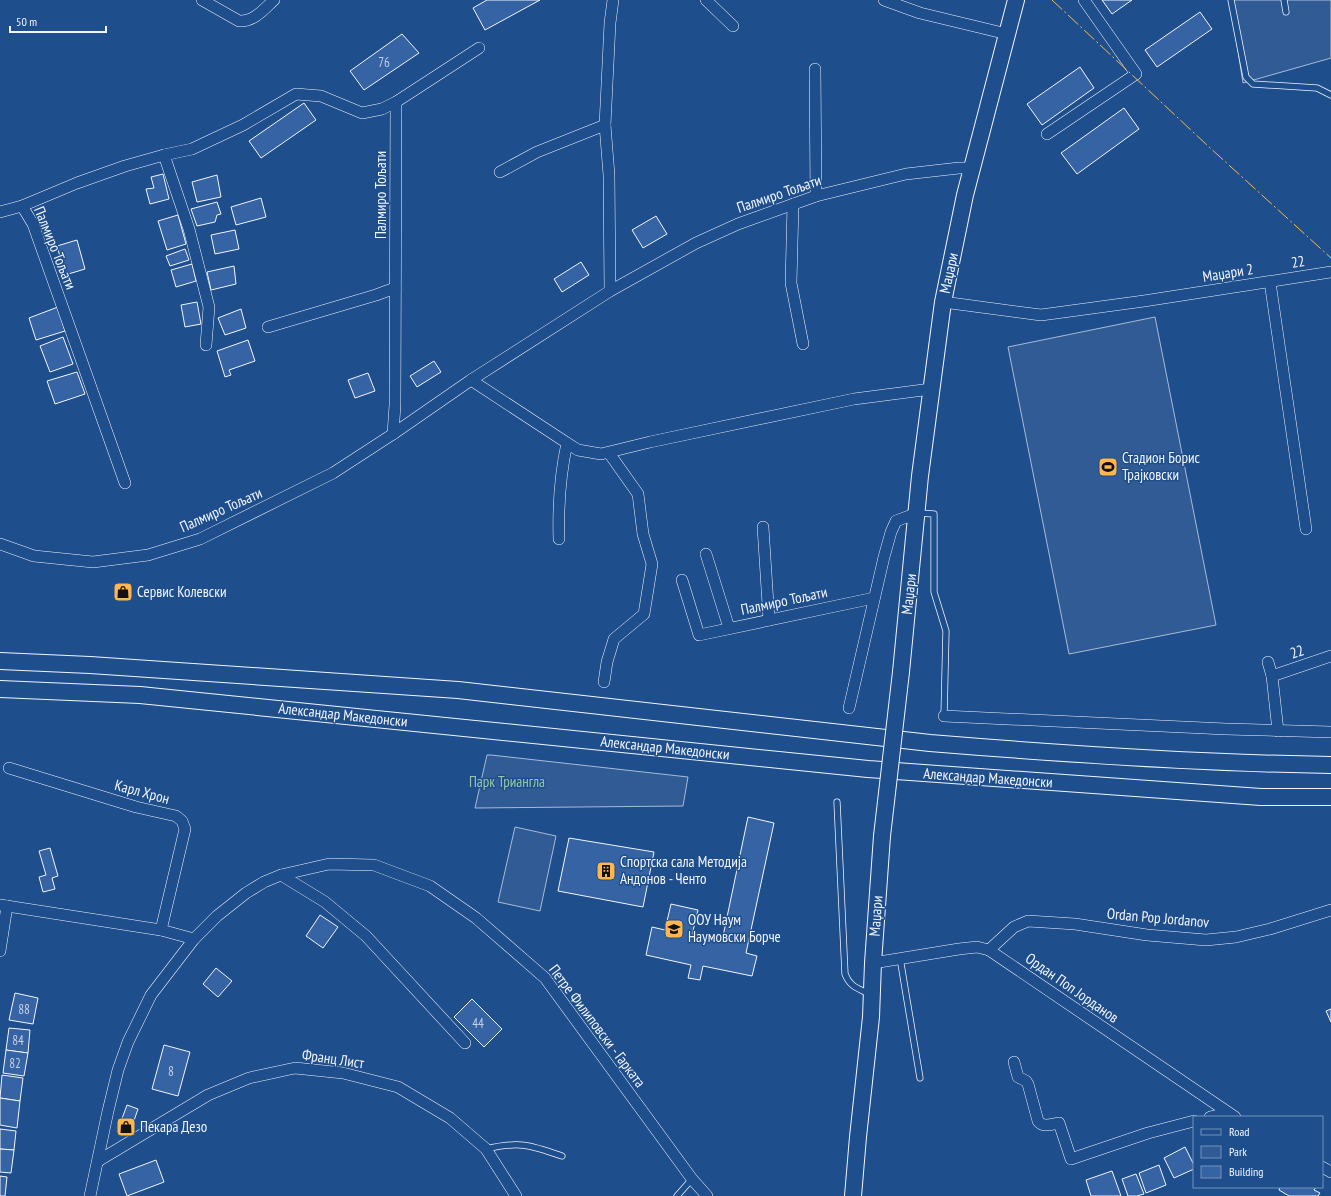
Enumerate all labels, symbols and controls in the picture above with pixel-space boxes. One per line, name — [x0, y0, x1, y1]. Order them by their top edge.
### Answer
scale bar — [10, 8, 106, 34]
text: 50 m — [16, 14, 37, 29]
house number: 76 — [378, 54, 390, 71]
street label: Палмиро Тољати — [371, 151, 390, 239]
street label: Палмиро Тољати — [734, 170, 824, 217]
street label: Палмиро Тољати — [30, 203, 81, 292]
street label: Маџари — [935, 251, 962, 295]
street label: 22 — [1290, 251, 1306, 272]
street label: Маџари 2 — [1201, 259, 1255, 286]
place label: Стадион Борис Трајковски — [1122, 448, 1201, 484]
sports icon: Стадион Борис Трајковски — [1097, 456, 1119, 478]
street label: Палмиро Тољати — [177, 483, 265, 536]
street label: Маџари — [897, 573, 920, 615]
shop icon: Сервис Колевски — [112, 581, 134, 603]
place label: Сервис Колевски — [137, 582, 227, 601]
street label: Палмиро Тољати — [739, 582, 829, 619]
street label: 22 — [1287, 640, 1306, 663]
street label: Александар Македонски — [278, 698, 408, 731]
street label: Александар Македонски — [600, 731, 730, 764]
street label: Александар Македонски — [923, 764, 1053, 791]
park label: Парк Триангла — [469, 772, 545, 791]
street label: Карл Хрон — [113, 775, 172, 808]
place label: Спортска сала Методија Андонов - Ченто — [620, 852, 747, 888]
building icon: Спортска сала Методија Андонов - Ченто — [595, 860, 617, 882]
street label: Маџари — [865, 895, 886, 937]
street label: Ordan Pop Jordanov — [1106, 904, 1210, 931]
place label: ООУ Наум Наумовски Борче — [688, 910, 781, 946]
school or university icon: ООУ Наум Наумовски Борче — [663, 918, 685, 940]
street label: Ордан Поп Јорданов — [1022, 948, 1122, 1027]
street label: Петре Филиповски - Гарката — [545, 960, 650, 1091]
house number: 88 — [18, 1001, 30, 1018]
house number: 44 — [472, 1015, 484, 1032]
house number: 84 — [12, 1032, 24, 1049]
street label: Франц Лист — [301, 1045, 366, 1072]
house number: 82 — [9, 1055, 21, 1072]
house number: 8 — [168, 1063, 174, 1080]
shop icon: Пекара Дезо — [115, 1116, 137, 1138]
legend — [1193, 1116, 1323, 1188]
place label: Пекара Дезо — [140, 1117, 207, 1136]
text: Road — [1229, 1124, 1249, 1139]
text: Park — [1229, 1144, 1247, 1159]
text: Building — [1229, 1164, 1264, 1179]

